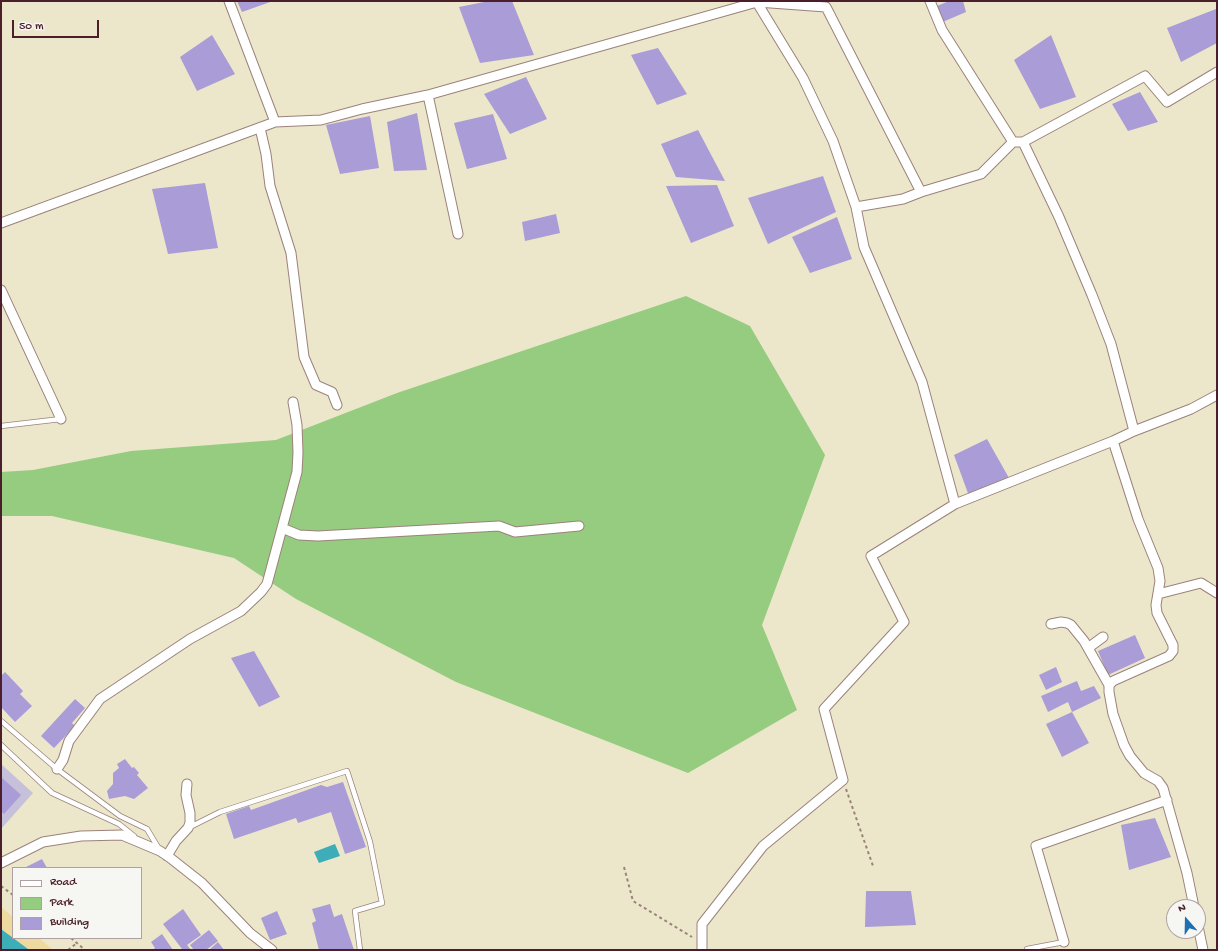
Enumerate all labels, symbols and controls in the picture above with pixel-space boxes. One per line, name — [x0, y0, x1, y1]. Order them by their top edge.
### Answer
scale bar — [14, 12, 101, 38]
text: 50 m — [19, 20, 44, 34]
legend — [12, 867, 142, 939]
text: Road — [50, 876, 76, 890]
text: Park — [50, 896, 73, 910]
north arrow — [1166, 899, 1206, 939]
text: N — [1177, 902, 1188, 916]
text: Building — [50, 916, 89, 930]

